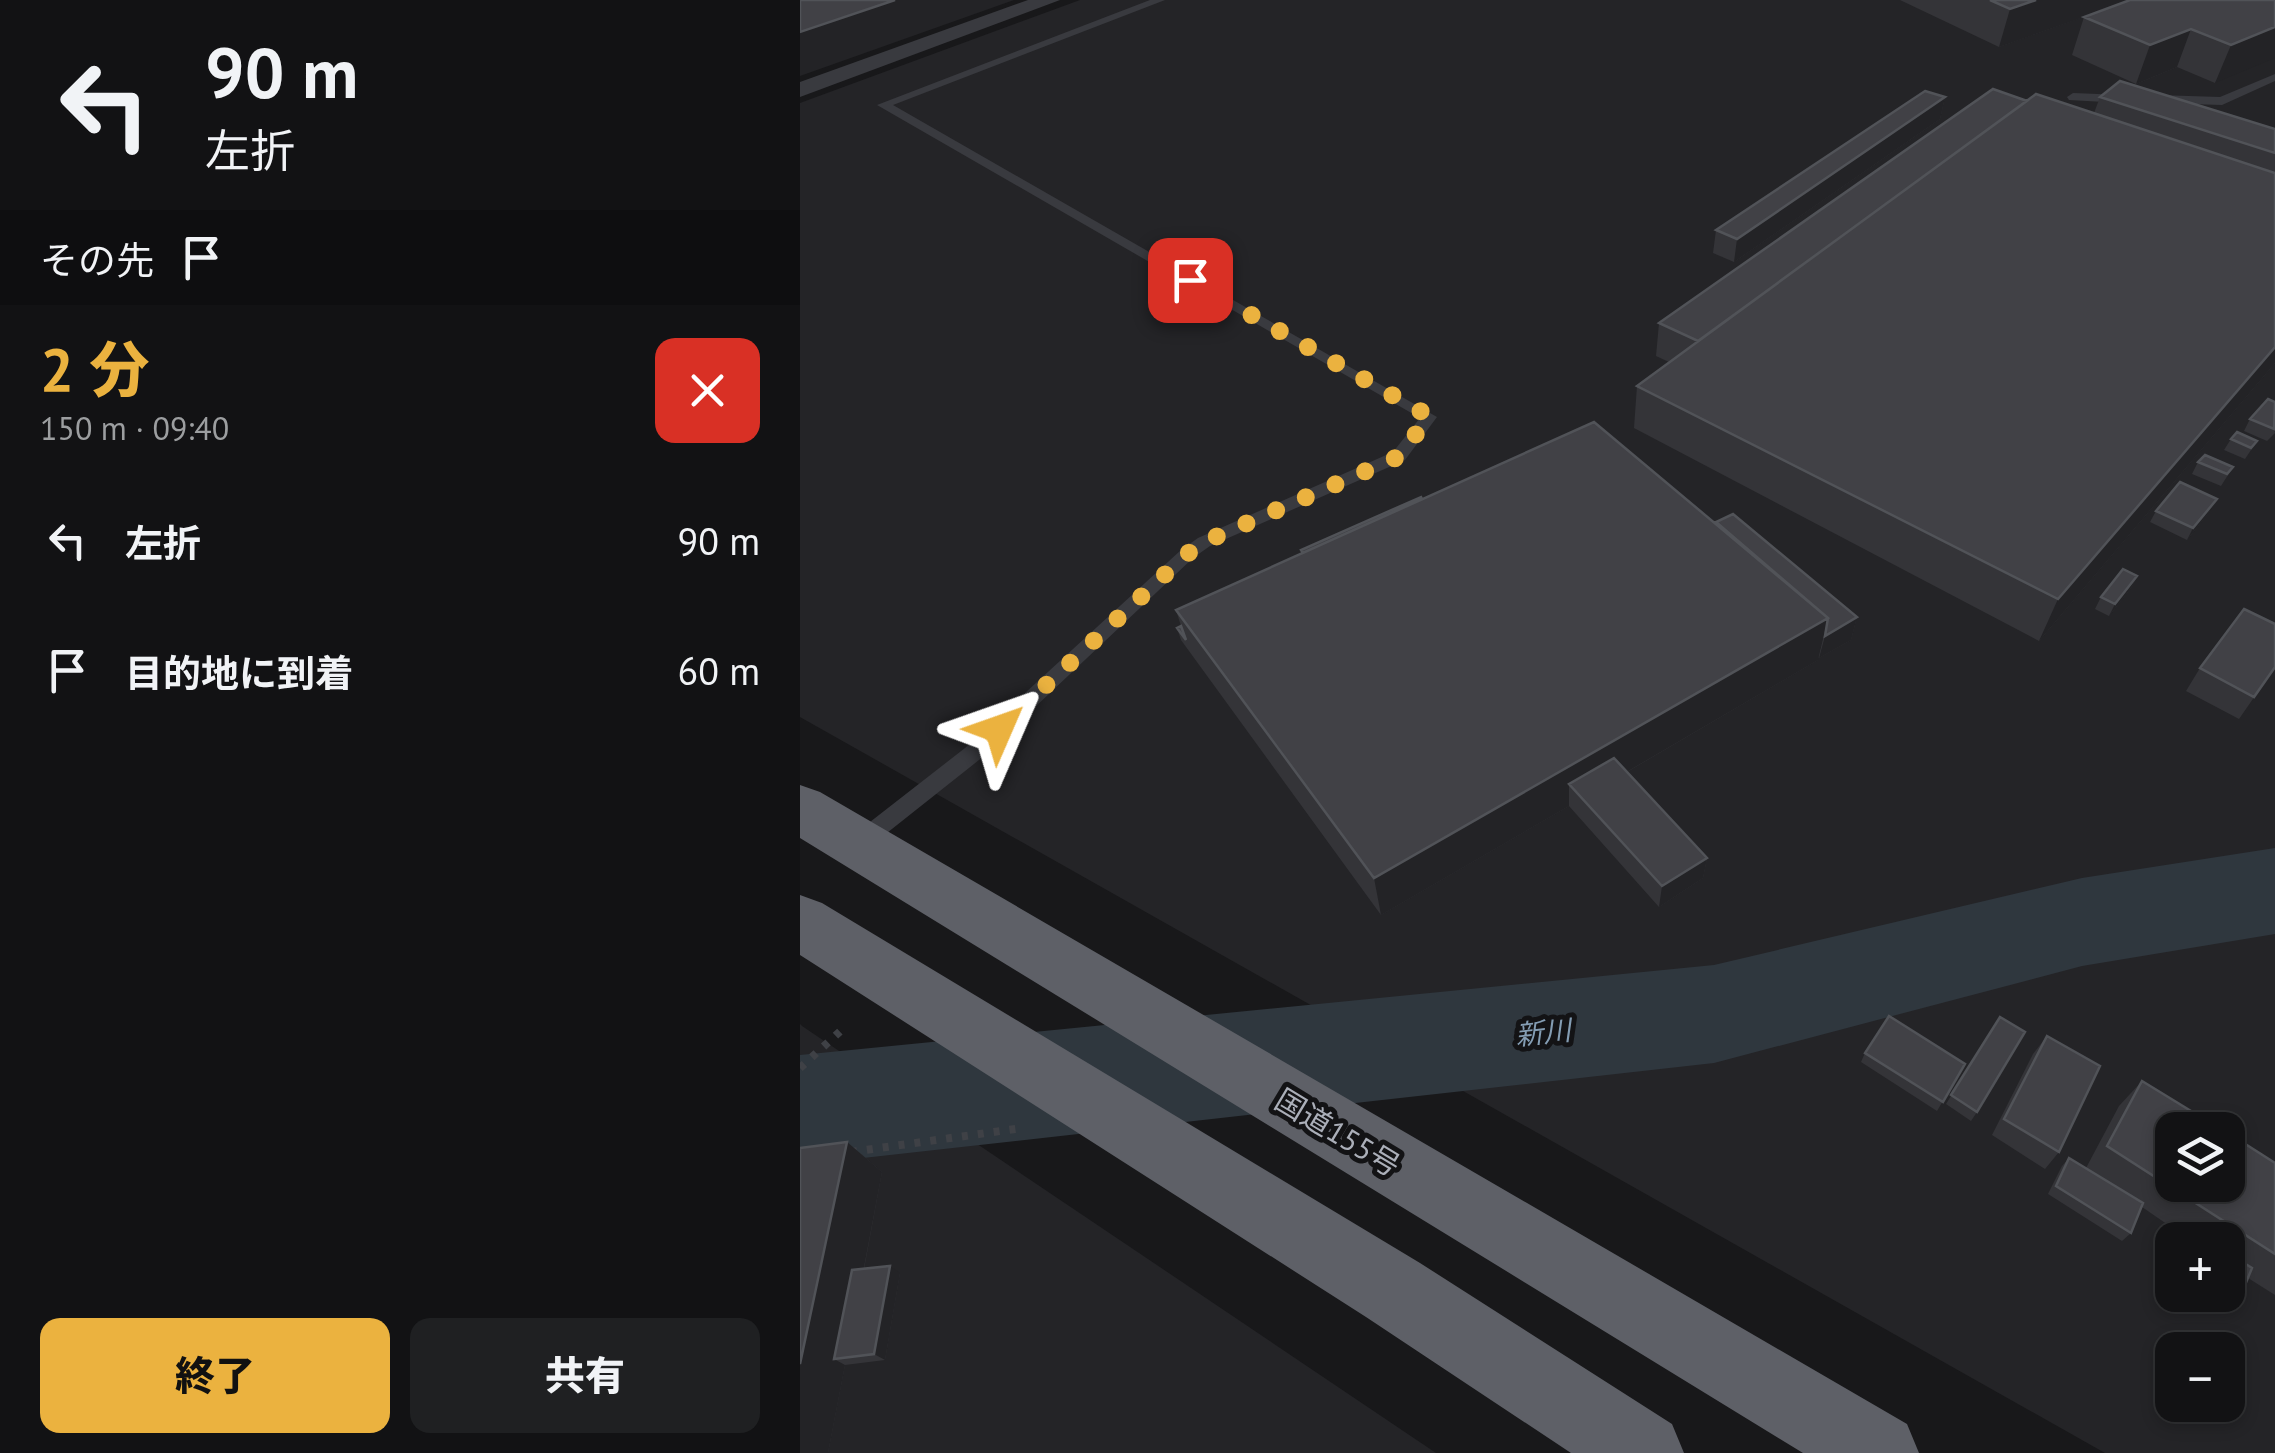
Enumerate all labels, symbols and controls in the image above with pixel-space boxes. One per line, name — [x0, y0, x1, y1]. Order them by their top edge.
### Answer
text: 90 m — [205, 27, 358, 117]
icon: left — [40, 40, 170, 170]
text: 左折 — [205, 121, 295, 179]
icon: arrive — [174, 230, 229, 285]
text: その先 — [40, 235, 154, 284]
pin — [1148, 238, 1233, 323]
icon: arrive — [1163, 253, 1218, 308]
text: 2 分 — [40, 330, 149, 408]
button: close — [655, 338, 760, 443]
text: 150 m · 09:40 — [40, 407, 229, 449]
icon: left — [40, 513, 95, 568]
text: 90 m — [678, 516, 760, 565]
text: 左折 — [125, 518, 201, 567]
icon: arrive — [40, 643, 95, 698]
text: 60 m — [678, 646, 760, 695]
text: 目的地に到着 — [125, 648, 353, 697]
position arrow — [947, 677, 1051, 781]
water label: 新川 — [1513, 1010, 1576, 1053]
street label: 国道155号 — [1268, 1079, 1408, 1185]
map controls — [2155, 1112, 2245, 1422]
button: layers — [2155, 1112, 2245, 1202]
button: + — [2155, 1222, 2245, 1312]
button: 終了 — [40, 1318, 390, 1433]
button: 共有 — [410, 1318, 760, 1433]
button: − — [2155, 1332, 2245, 1422]

